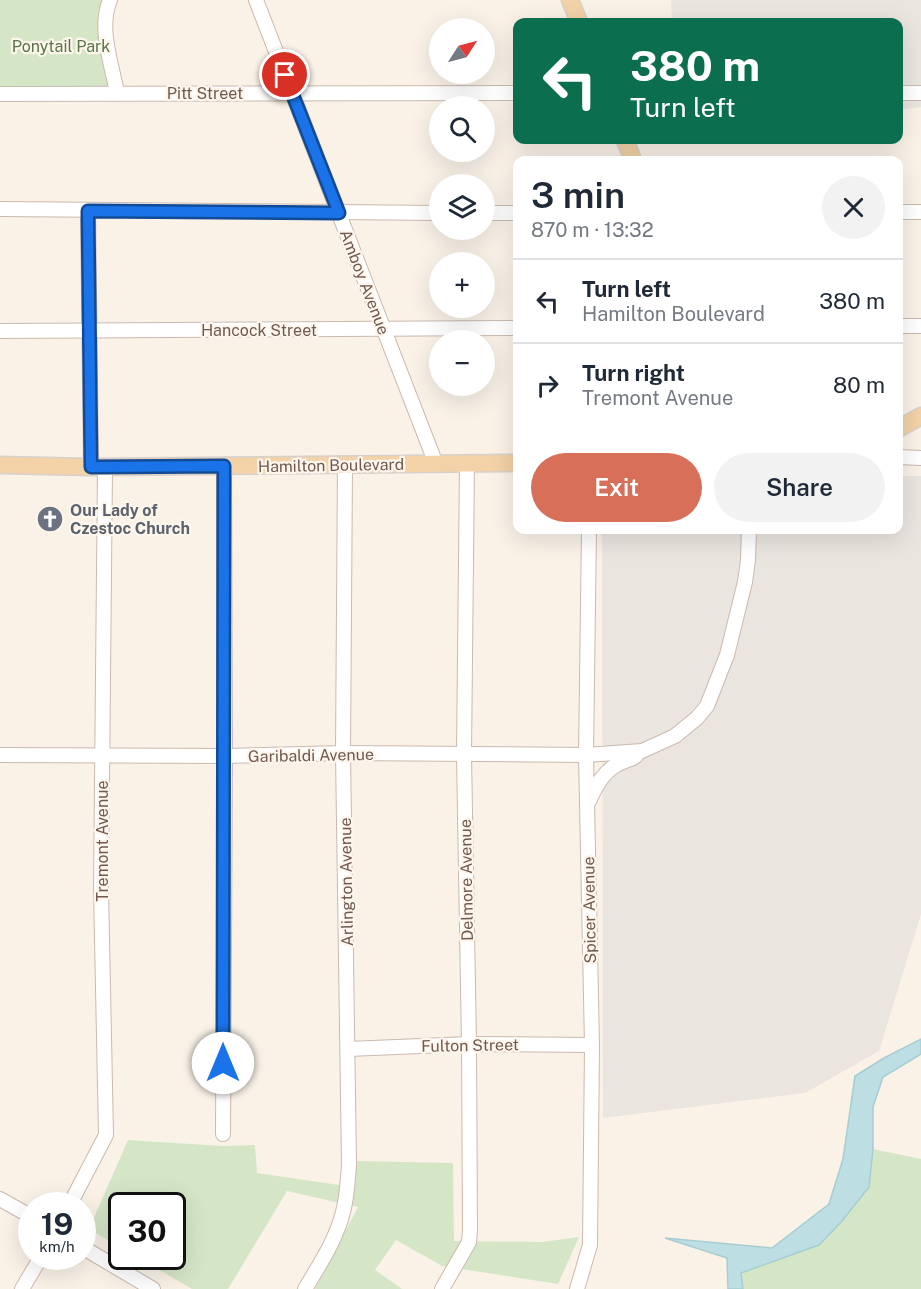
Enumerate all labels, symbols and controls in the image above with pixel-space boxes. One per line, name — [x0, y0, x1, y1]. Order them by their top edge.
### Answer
north arrow — [429, 18, 495, 84]
map controls — [429, 18, 495, 396]
park label: Ponytail Park — [12, 37, 110, 56]
text: 380 m — [630, 41, 760, 90]
icon: left — [531, 42, 609, 120]
pin — [259, 49, 310, 100]
icon: arrive — [268, 58, 301, 91]
street label: Pitt Street — [167, 84, 243, 103]
text: Turn left — [630, 91, 736, 123]
button: search — [429, 96, 495, 162]
button: layers — [429, 174, 495, 240]
text: 3 min — [531, 174, 625, 216]
button: close — [822, 176, 885, 239]
text: 870 m · 13:32 — [531, 218, 654, 242]
street label: Amboy Avenue — [336, 227, 393, 337]
button: + — [429, 252, 495, 318]
text: Turn left — [582, 276, 671, 302]
icon: left — [531, 285, 564, 318]
text: 380 m — [819, 288, 885, 314]
text: Hamilton Boulevard — [582, 302, 765, 326]
street label: Hancock Street — [201, 321, 317, 340]
button: − — [429, 330, 495, 396]
text: Turn right — [582, 360, 685, 386]
icon: right — [531, 369, 564, 402]
text: 80 m — [833, 372, 885, 398]
text: Tremont Avenue — [582, 386, 733, 410]
button: Exit — [531, 453, 702, 522]
button: Share — [714, 453, 885, 522]
street label: Hamilton Boulevard — [258, 455, 404, 476]
place label: Our Lady of Czestoc Church — [70, 501, 190, 538]
church icon: Our Lady of Czestoc Church — [35, 504, 65, 534]
street label: Garibaldi Avenue — [248, 745, 374, 766]
street label: Tremont Avenue — [93, 781, 112, 902]
street label: Arlington Avenue — [336, 817, 357, 947]
street label: Delmore Avenue — [456, 819, 477, 941]
street label: Spicer Avenue — [579, 856, 600, 964]
position arrow — [191, 1031, 255, 1095]
street label: Fulton Street — [421, 1035, 519, 1056]
speed limit sign: 30 — [108, 1192, 186, 1270]
text: 19 — [41, 1206, 73, 1242]
text: km/h — [39, 1238, 75, 1255]

